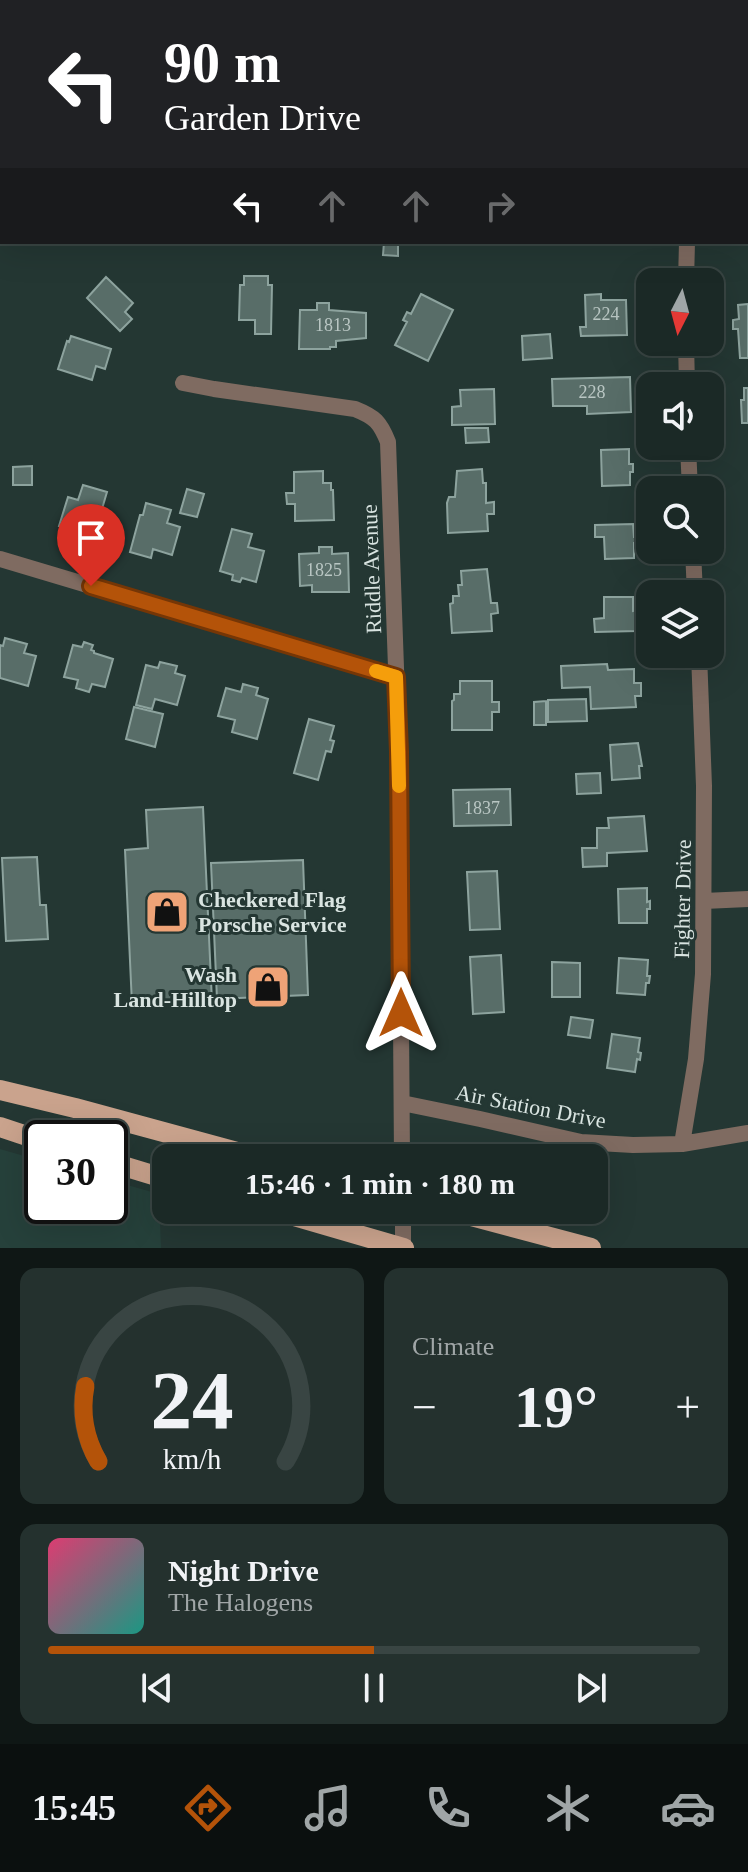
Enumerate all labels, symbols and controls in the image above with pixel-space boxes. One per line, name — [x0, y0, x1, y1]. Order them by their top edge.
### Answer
icon: left — [32, 32, 136, 136]
text: 90 m — [164, 32, 281, 94]
text: Garden Drive — [164, 98, 361, 138]
icon: left — [226, 184, 270, 228]
icon: ahead — [310, 184, 354, 228]
icon: ahead — [394, 184, 438, 228]
icon: right — [478, 184, 522, 228]
north arrow — [636, 268, 724, 356]
map controls — [636, 268, 724, 668]
house number: 224 — [593, 304, 620, 324]
house number: 1813 — [315, 315, 351, 335]
button: sound — [636, 372, 724, 460]
house number: 228 — [579, 382, 606, 402]
button: search — [636, 476, 724, 564]
pin — [57, 504, 125, 586]
street label: Riddle Avenue — [357, 504, 386, 634]
icon: arrive — [69, 516, 113, 560]
house number: 1825 — [306, 560, 342, 580]
button: layers — [636, 580, 724, 668]
house number: 1837 — [464, 798, 500, 818]
street label: Fighter Drive — [669, 839, 696, 959]
place label: Checkered Flag Porsche Service — [198, 887, 347, 937]
shop icon: Checkered Flag Porsche Service — [143, 888, 191, 936]
place label: Wash Land-Hilltop — [114, 962, 237, 1012]
shop icon: Wash Land-Hilltop — [244, 963, 292, 1011]
position arrow — [359, 971, 443, 1055]
street label: Air Station Drive — [454, 1080, 608, 1133]
speed limit sign: 30 — [24, 1120, 128, 1224]
text: 15:46 · 1 min · 180 m — [245, 1167, 515, 1200]
text: Climate — [412, 1332, 494, 1361]
text: 24 — [150, 1354, 234, 1446]
text: 19° — [514, 1374, 598, 1440]
text: − — [412, 1383, 437, 1432]
text: + — [675, 1383, 700, 1432]
text: km/h — [163, 1444, 221, 1475]
text: Night Drive — [168, 1554, 319, 1587]
text: The Halogens — [168, 1588, 313, 1617]
icon: previous — [135, 1666, 179, 1710]
icon: pause — [352, 1666, 396, 1710]
icon: next — [569, 1666, 613, 1710]
icon: directions — [180, 1780, 236, 1836]
icon: music — [300, 1780, 356, 1836]
icon: phone — [420, 1780, 476, 1836]
icon: climate — [540, 1780, 596, 1836]
icon: car — [660, 1780, 716, 1836]
text: 15:45 — [32, 1788, 116, 1828]

